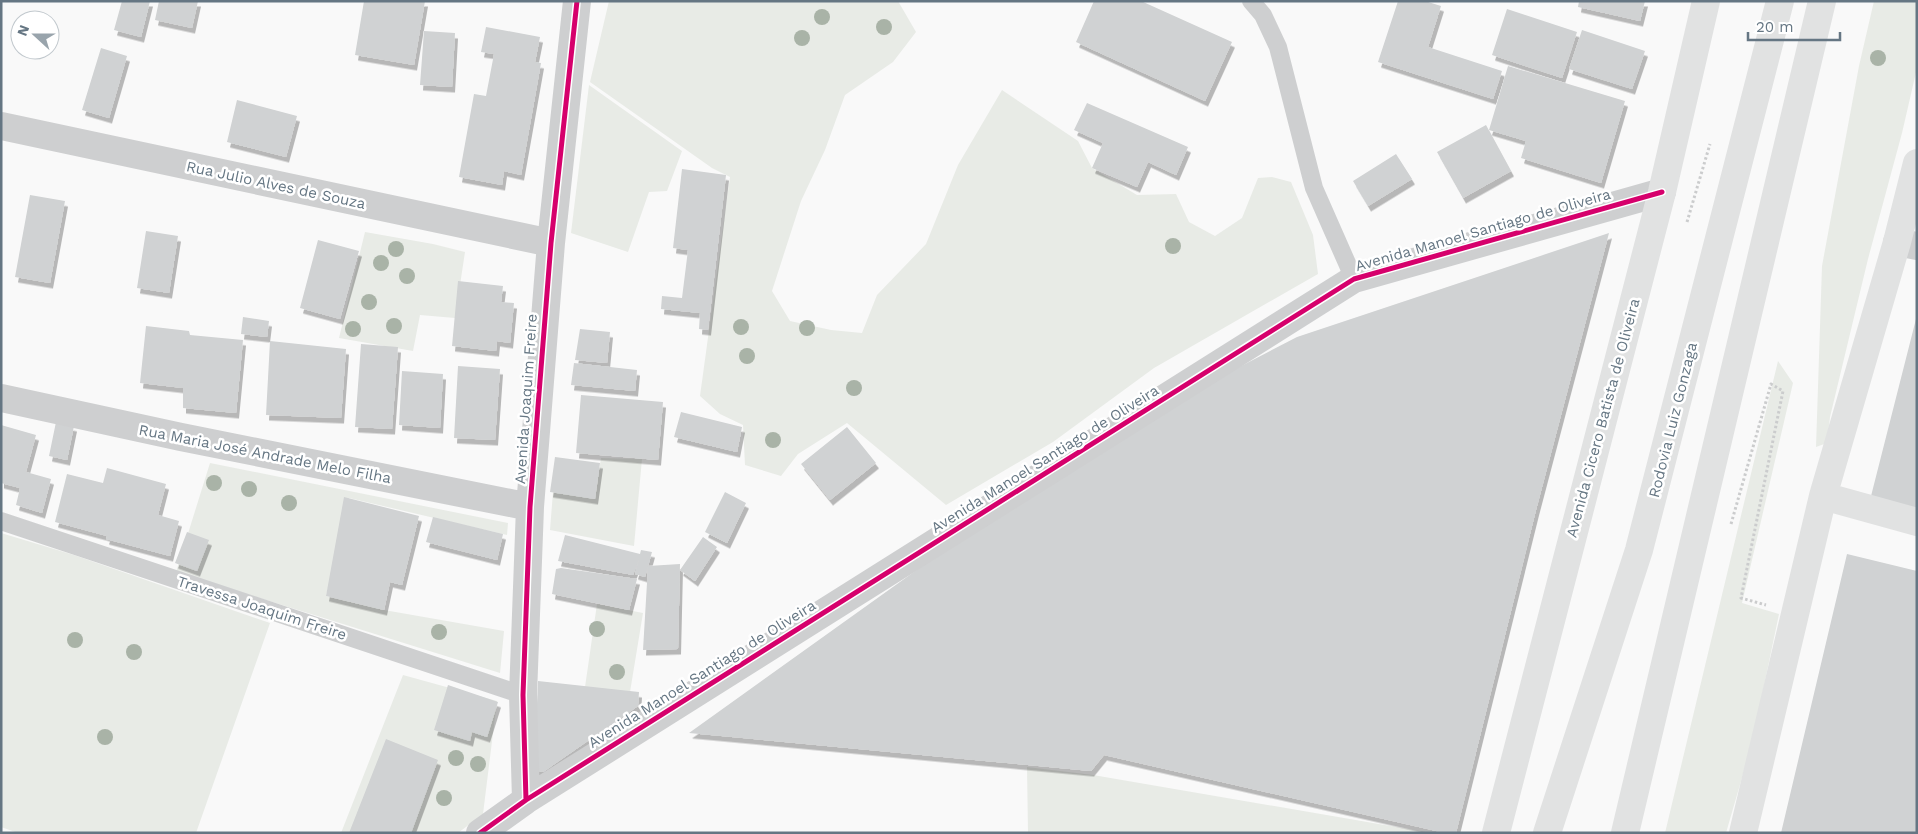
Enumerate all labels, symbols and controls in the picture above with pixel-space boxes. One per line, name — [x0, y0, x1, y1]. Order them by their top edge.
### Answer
north arrow — [10, 10, 60, 60]
scale bar — [1748, 10, 1840, 42]
text: 20 m — [1756, 18, 1794, 36]
text: N — [14, 23, 32, 38]
street label: Rua Julio Alves de Souza — [185, 157, 368, 213]
street label: Avenida Manoel Santiago de Oliveira — [1353, 185, 1613, 275]
street label: Avenida Cicero Batista de Oliveira — [1562, 296, 1644, 539]
street label: Avenida Joaquim Freire — [511, 313, 541, 485]
street label: Rodovia Luiz Gonzaga — [1645, 340, 1701, 500]
street label: Avenida Manoel Santiago de Oliveira — [928, 381, 1163, 537]
street label: Rua Maria José Andrade Melo Filha — [137, 421, 393, 487]
street label: Travessa Joaquim Freire — [175, 572, 349, 644]
street label: Avenida Manoel Santiago de Oliveira — [585, 596, 820, 752]

